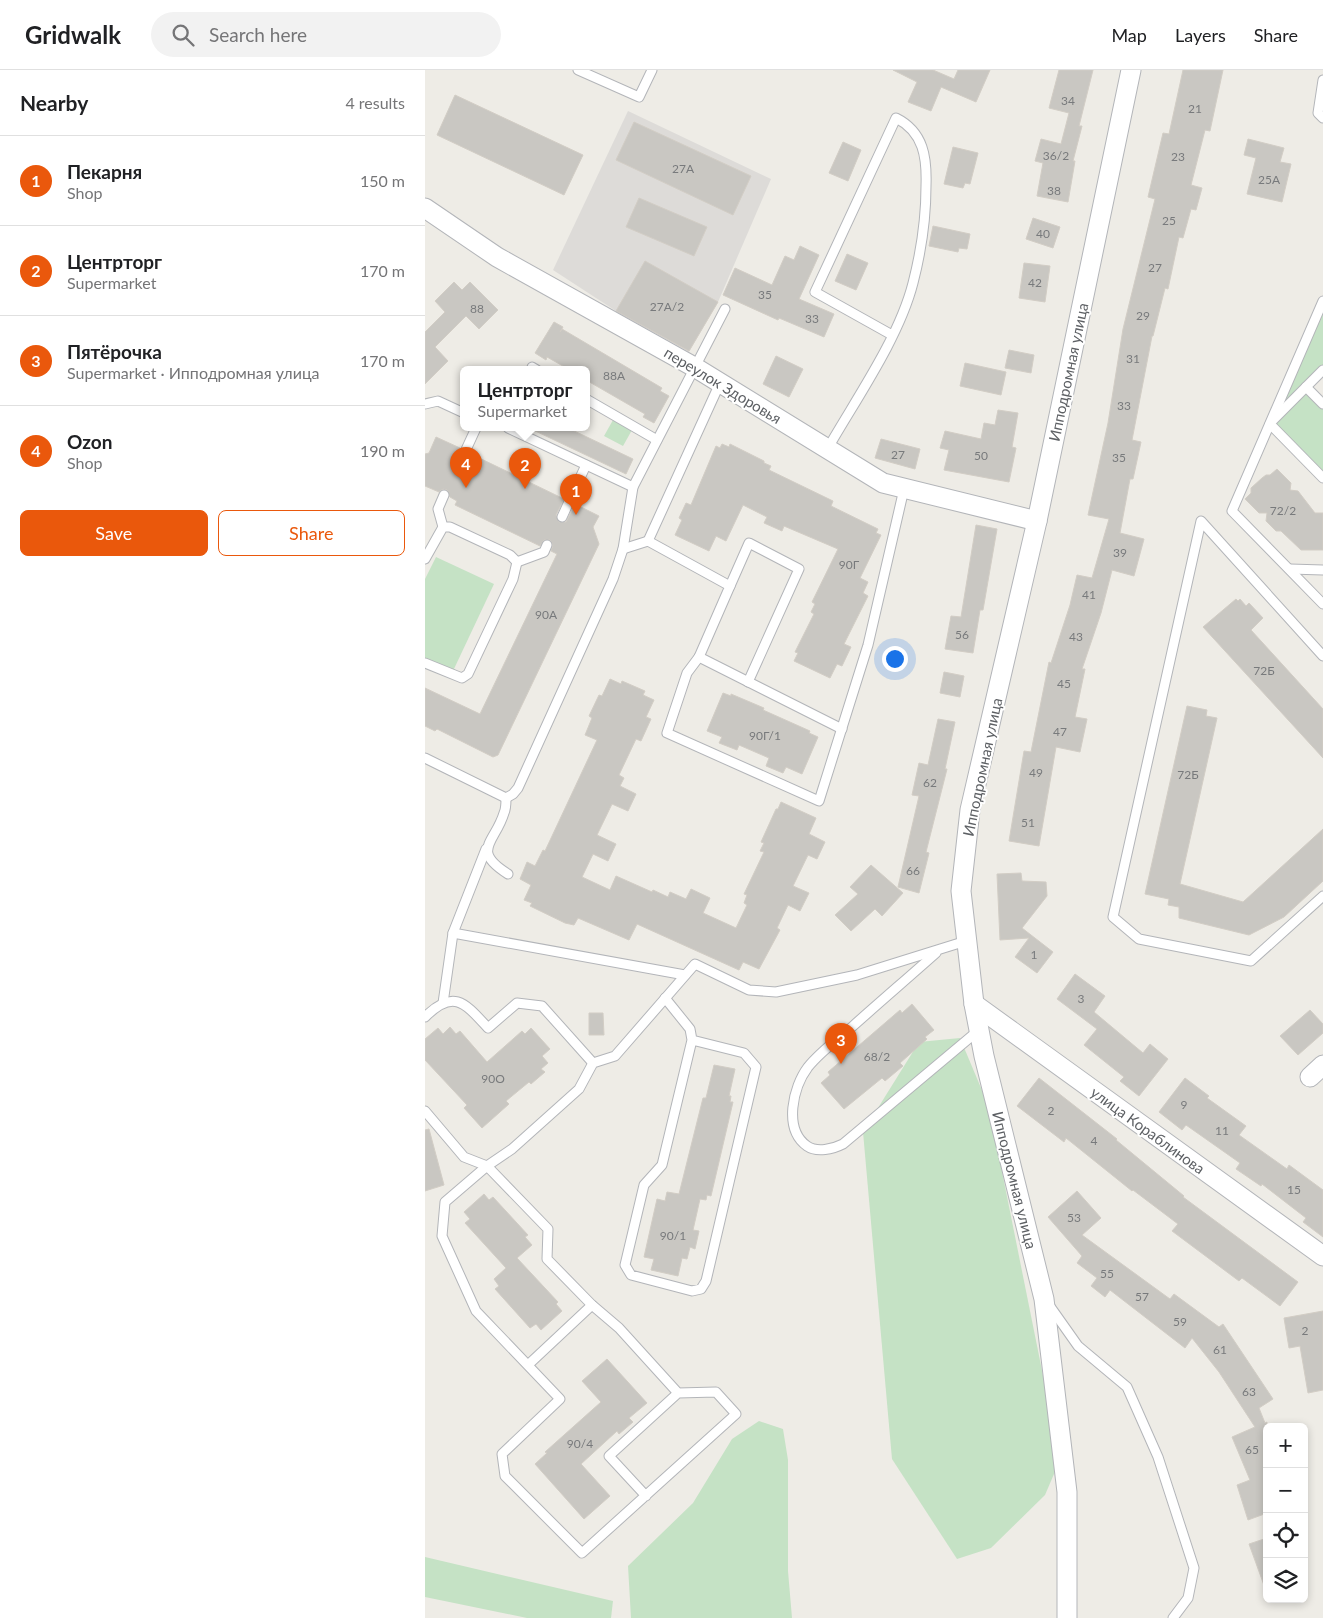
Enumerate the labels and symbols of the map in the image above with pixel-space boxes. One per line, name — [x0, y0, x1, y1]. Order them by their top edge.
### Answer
house number: 34 — [1061, 93, 1075, 108]
house number: 21 — [1188, 101, 1202, 116]
house number: 36/2 — [1043, 148, 1069, 163]
house number: 23 — [1171, 149, 1185, 164]
house number: 27А — [672, 161, 695, 176]
house number: 25А — [1258, 172, 1281, 187]
house number: 38 — [1047, 183, 1061, 198]
house number: 25 — [1162, 213, 1176, 228]
house number: 40 — [1036, 226, 1050, 241]
house number: 27 — [1148, 260, 1162, 275]
house number: 42 — [1028, 275, 1042, 290]
house number: 35 — [758, 287, 772, 302]
house number: 27А/2 — [650, 299, 684, 314]
house number: 88 — [470, 301, 484, 316]
street label: Ипподромная улица — [1045, 301, 1091, 443]
house number: 29 — [1136, 308, 1150, 323]
house number: 33 — [805, 311, 819, 326]
street label: переулок Здоровья — [661, 343, 785, 427]
house number: 31 — [1126, 351, 1140, 366]
house number: 88А — [603, 368, 626, 383]
house number: 33 — [1117, 398, 1131, 413]
pin: 4 — [450, 447, 482, 488]
house number: 27 — [891, 447, 905, 462]
pin: 2 — [509, 448, 541, 489]
house number: 50 — [974, 448, 988, 463]
house number: 35 — [1112, 450, 1126, 465]
pin: 1 — [560, 474, 592, 515]
house number: 72/2 — [1270, 503, 1296, 518]
house number: 39 — [1113, 545, 1127, 560]
house number: 90Г — [839, 557, 860, 572]
house number: 41 — [1082, 587, 1096, 602]
house number: 90А — [535, 607, 558, 622]
house number: 56 — [955, 627, 969, 642]
house number: 43 — [1069, 629, 1083, 644]
your location — [882, 646, 908, 672]
house number: 72Б — [1253, 663, 1275, 678]
house number: 45 — [1057, 676, 1071, 691]
street label: Ипподромная улица — [959, 696, 1005, 838]
house number: 47 — [1053, 724, 1067, 739]
house number: 90Г/1 — [749, 728, 781, 743]
house number: 49 — [1029, 765, 1043, 780]
house number: 72Б — [1177, 767, 1199, 782]
house number: 62 — [923, 775, 937, 790]
house number: 51 — [1021, 815, 1035, 830]
house number: 66 — [906, 863, 920, 878]
house number: 1 — [1031, 947, 1038, 962]
house number: 3 — [1078, 991, 1085, 1006]
pin: 3 — [825, 1023, 857, 1064]
house number: 68/2 — [864, 1049, 890, 1064]
house number: 90О — [481, 1071, 505, 1086]
street label: улица Кораблинова — [1088, 1083, 1208, 1177]
house number: 9 — [1181, 1097, 1188, 1112]
house number: 2 — [1048, 1103, 1055, 1118]
street label: Ипподромная улица — [989, 1109, 1041, 1251]
house number: 11 — [1215, 1123, 1229, 1138]
house number: 4 — [1091, 1133, 1098, 1148]
house number: 15 — [1287, 1182, 1301, 1197]
house number: 53 — [1067, 1210, 1081, 1225]
house number: 90/1 — [660, 1228, 686, 1243]
house number: 55 — [1100, 1266, 1114, 1281]
house number: 57 — [1135, 1289, 1149, 1304]
house number: 59 — [1173, 1314, 1187, 1329]
house number: 2 — [1302, 1323, 1309, 1338]
house number: 61 — [1213, 1342, 1227, 1357]
house number: 63 — [1242, 1384, 1256, 1399]
house number: 90/4 — [567, 1436, 593, 1451]
house number: 65 — [1245, 1442, 1259, 1457]

